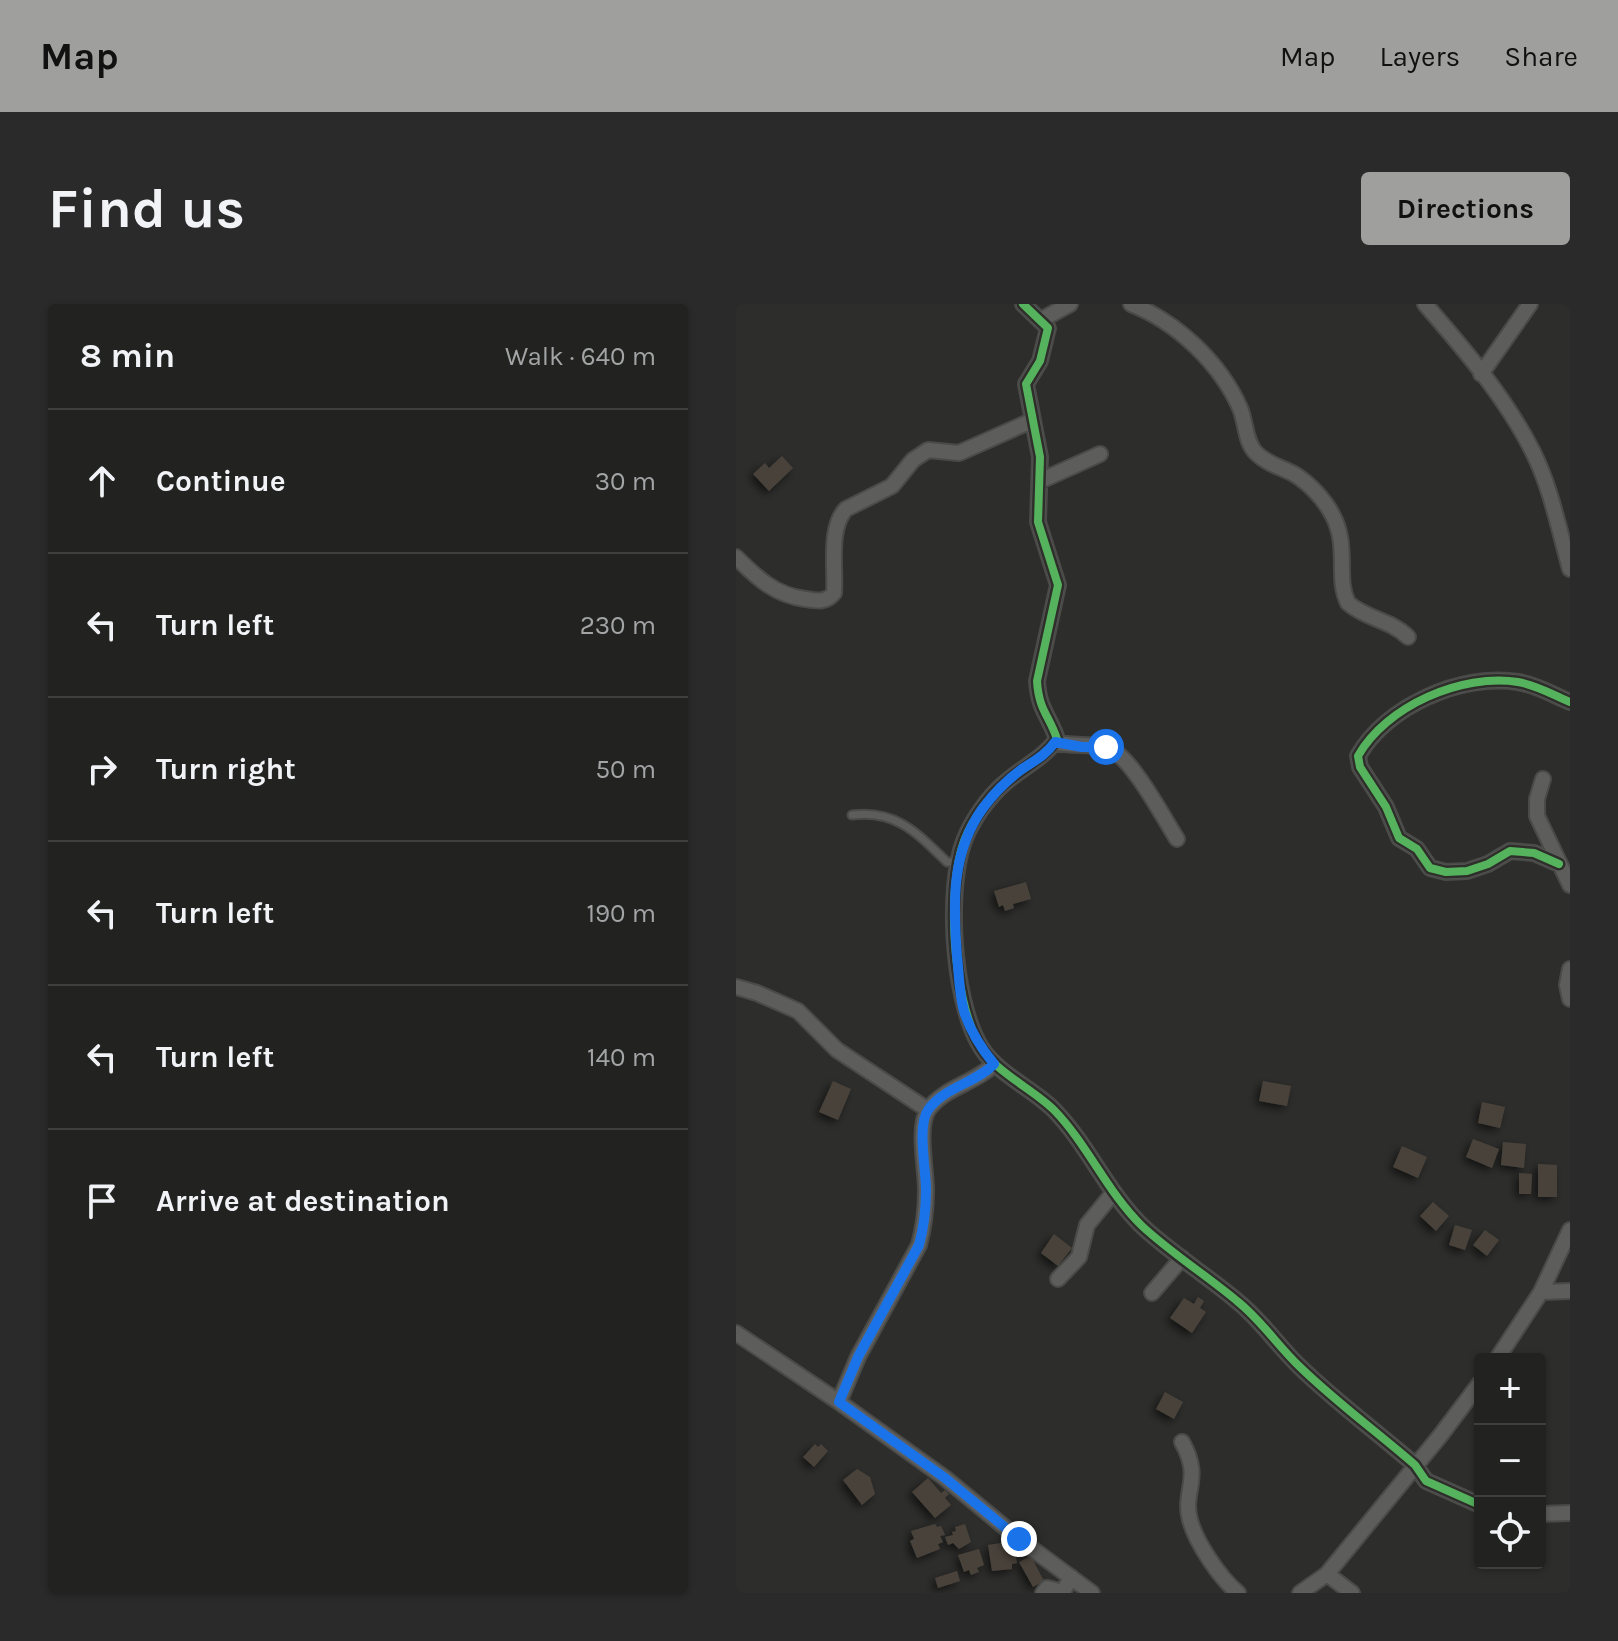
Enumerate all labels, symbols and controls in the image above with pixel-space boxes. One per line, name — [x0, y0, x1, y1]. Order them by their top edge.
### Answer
text: Map — [40, 34, 119, 79]
text: Map — [1280, 40, 1335, 73]
text: Layers — [1379, 40, 1460, 73]
text: Share — [1504, 40, 1578, 73]
button: Directions — [1361, 172, 1570, 245]
text: Find us — [48, 176, 245, 241]
text: 8 min — [80, 336, 175, 376]
text: Walk · 640 m — [505, 341, 656, 372]
icon: ahead — [80, 459, 124, 503]
text: Continue — [156, 463, 286, 499]
text: 30 m — [595, 466, 656, 497]
icon: left — [80, 603, 124, 647]
text: Turn left — [156, 607, 274, 643]
text: 230 m — [580, 610, 656, 641]
route start — [1088, 729, 1124, 765]
icon: right — [80, 747, 124, 791]
text: Turn right — [156, 751, 296, 787]
text: 50 m — [595, 754, 656, 785]
icon: left — [80, 891, 124, 935]
text: Turn left — [156, 895, 274, 931]
text: 190 m — [586, 898, 656, 929]
icon: left — [80, 1035, 124, 1079]
text: Turn left — [156, 1039, 274, 1075]
text: 140 m — [587, 1042, 656, 1073]
icon: arrive — [80, 1179, 124, 1223]
text: Arrive at destination — [156, 1183, 450, 1219]
map controls — [1474, 1353, 1546, 1569]
button: + — [1474, 1353, 1546, 1425]
button: − — [1474, 1425, 1546, 1497]
button: locate — [1474, 1497, 1546, 1569]
route end — [1001, 1521, 1037, 1557]

